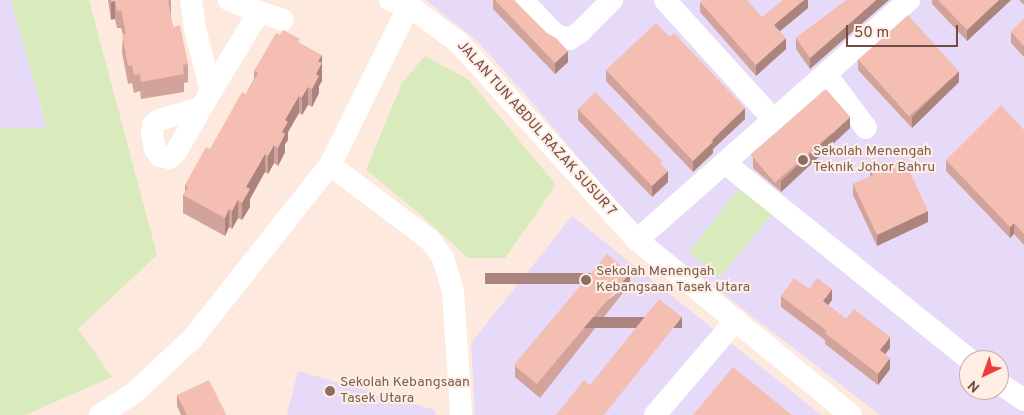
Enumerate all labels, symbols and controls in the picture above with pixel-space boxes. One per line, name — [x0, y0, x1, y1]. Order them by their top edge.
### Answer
scale bar — [849, 15, 962, 47]
text: 50 m — [854, 24, 889, 43]
street label: JALAN TUN ABDUL RAZAK SUSUR 7 — [452, 37, 620, 221]
place label: Sekolah Menengah Teknik Johor Bahru — [813, 144, 935, 176]
marker: Sekolah Menengah Teknik Johor Bahru — [797, 154, 809, 166]
place label: Sekolah Menengah Kebangsaan Tasek Utara — [596, 264, 751, 296]
marker: Sekolah Menengah Kebangsaan Tasek Utara — [580, 274, 592, 286]
north arrow — [959, 350, 1009, 400]
place label: Sekolah Kebangsaan Tasek Utara — [340, 375, 470, 408]
text: N — [965, 376, 984, 395]
marker: Sekolah Kebangsaan Tasek Utara — [324, 385, 336, 397]

